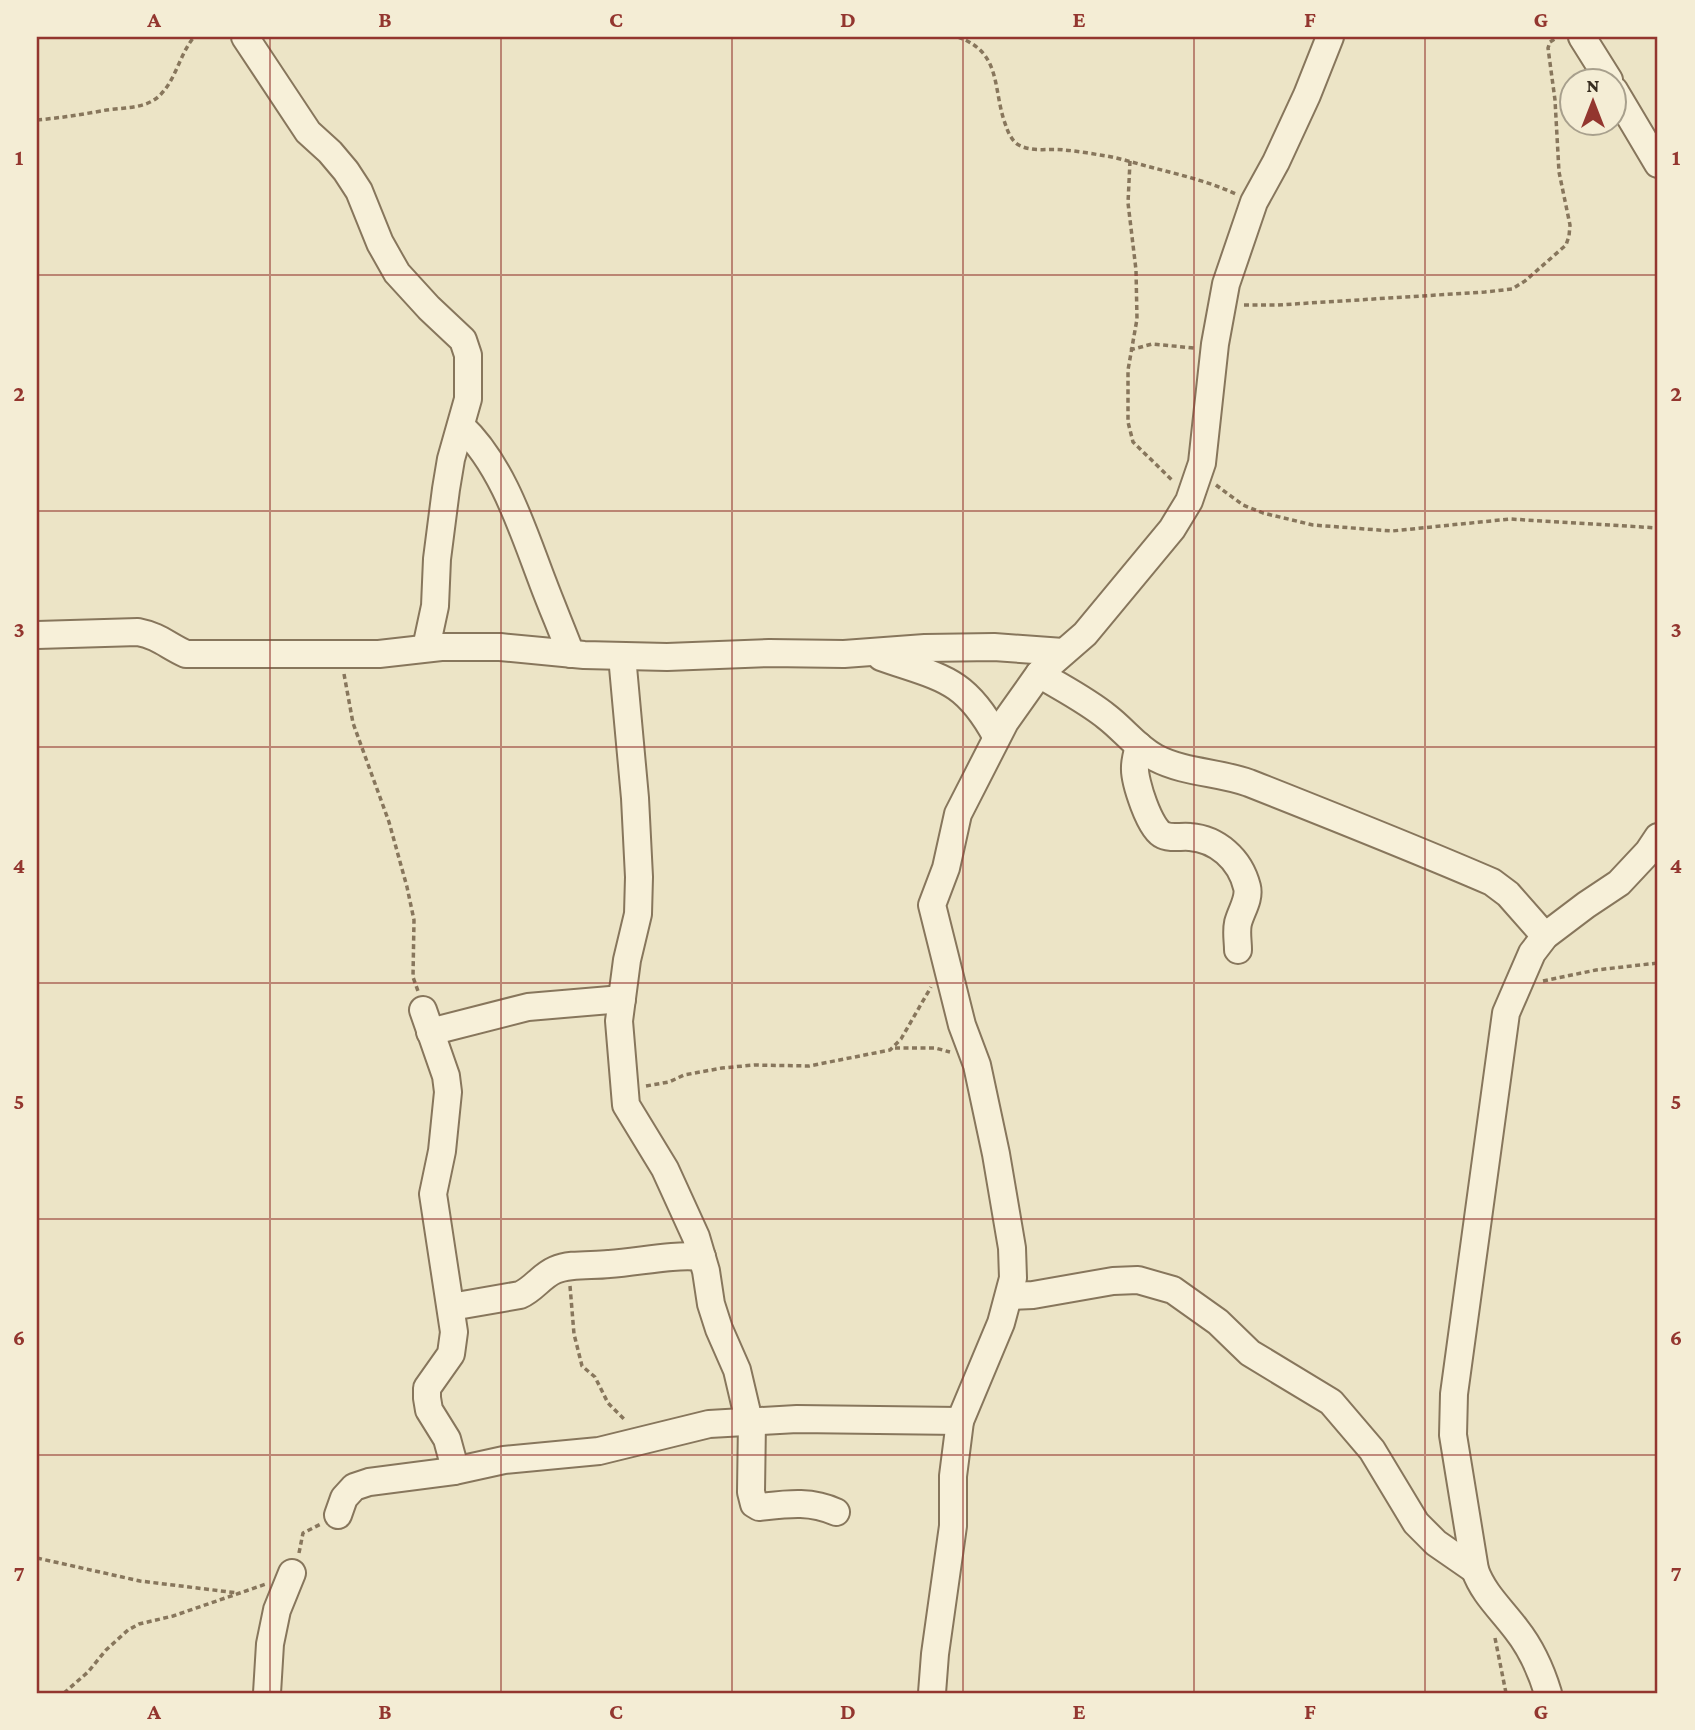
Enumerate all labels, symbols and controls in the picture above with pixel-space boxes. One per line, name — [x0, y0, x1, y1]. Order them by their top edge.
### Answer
text: A — [146, 6, 161, 32]
text: B — [378, 6, 392, 32]
text: C — [609, 6, 623, 32]
text: D — [840, 6, 856, 32]
text: E — [1072, 6, 1086, 32]
text: F — [1304, 6, 1316, 32]
text: G — [1534, 6, 1549, 32]
north arrow — [1558, 66, 1628, 136]
text: N — [1587, 75, 1600, 96]
text: 1 — [15, 144, 24, 170]
text: 1 — [1672, 144, 1681, 170]
text: 2 — [13, 380, 25, 406]
text: 2 — [1670, 380, 1682, 406]
text: 3 — [13, 616, 25, 642]
text: 3 — [1670, 616, 1682, 642]
text: 4 — [13, 852, 25, 878]
text: 4 — [1670, 852, 1682, 878]
text: 5 — [13, 1088, 25, 1114]
text: 5 — [1670, 1088, 1682, 1114]
text: 6 — [13, 1324, 25, 1350]
text: 6 — [1670, 1324, 1682, 1350]
text: 7 — [13, 1560, 25, 1586]
text: 7 — [1670, 1560, 1682, 1586]
text: A — [146, 1698, 161, 1724]
text: B — [378, 1698, 392, 1724]
text: C — [609, 1698, 623, 1724]
text: D — [840, 1698, 856, 1724]
text: E — [1072, 1698, 1086, 1724]
text: F — [1304, 1698, 1316, 1724]
text: G — [1534, 1698, 1549, 1724]

